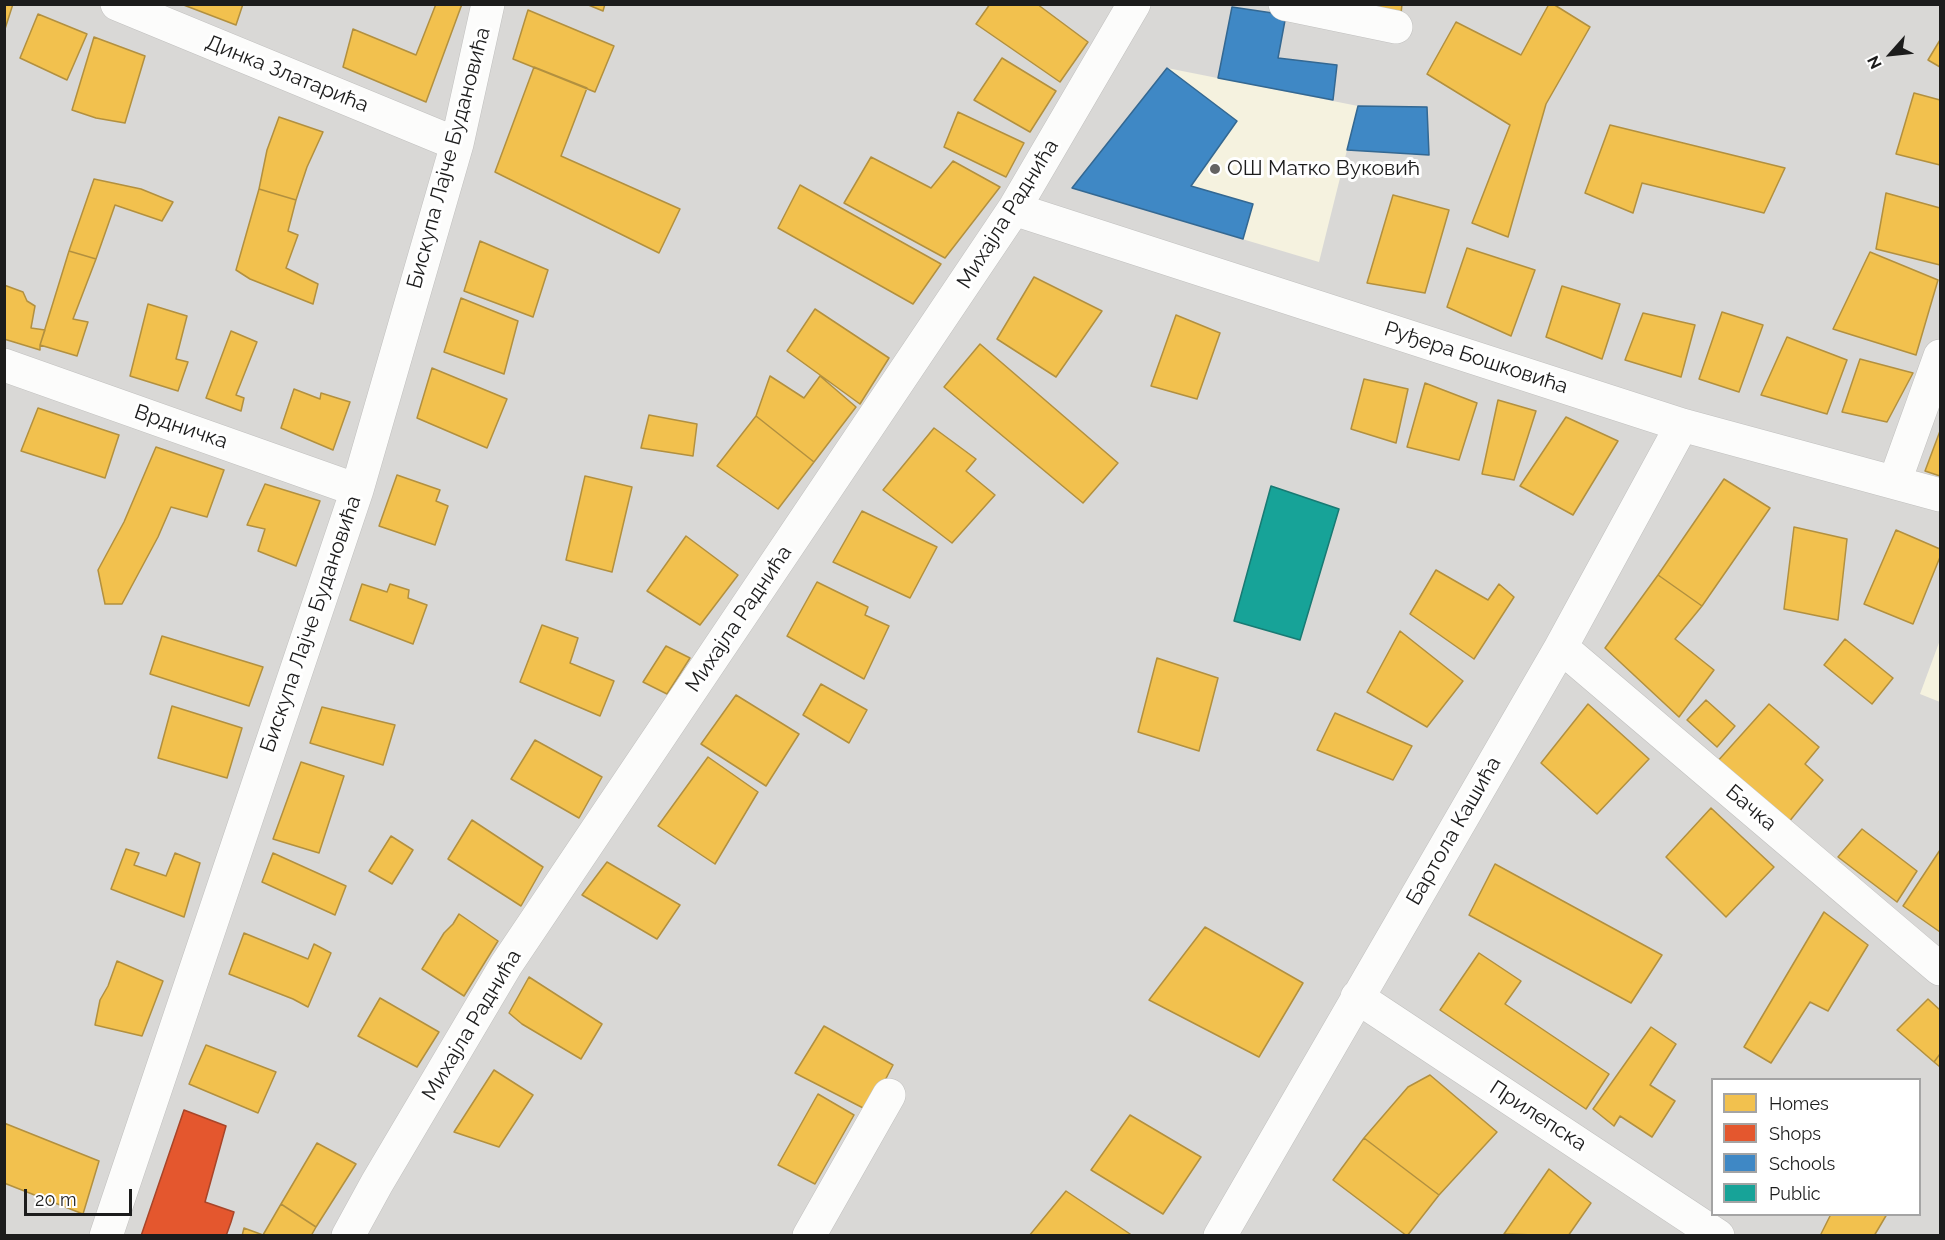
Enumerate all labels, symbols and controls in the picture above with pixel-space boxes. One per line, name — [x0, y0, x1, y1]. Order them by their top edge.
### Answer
north arrow — [1861, 24, 1921, 84]
street label: Бискупа Лајче Будановића — [402, 25, 496, 291]
street label: Динка Златарића — [202, 30, 372, 118]
text: N — [1863, 53, 1886, 72]
street label: Михајла Раднића — [952, 135, 1064, 293]
place label: ОШ Матко Вуковић — [1227, 156, 1420, 182]
marker: ОШ Матко Вуковић — [1208, 162, 1222, 176]
street label: Руђера Бошковића — [1381, 316, 1571, 400]
street label: Врдничка — [131, 399, 231, 455]
street label: Бискупа Лајче Будановића — [255, 492, 367, 756]
street label: Михајла Раднића — [681, 541, 797, 697]
street label: Бартола Кашића — [1401, 752, 1507, 910]
street label: Бачка — [1721, 780, 1781, 836]
street label: Михајла Раднића — [417, 945, 527, 1105]
street label: Прилепска — [1485, 1075, 1591, 1157]
legend — [1711, 1078, 1921, 1216]
text: Homes — [1769, 1093, 1829, 1114]
text: Shops — [1769, 1123, 1821, 1144]
text: Schools — [1769, 1153, 1835, 1174]
scale bar — [27, 1177, 135, 1215]
text: Public — [1769, 1183, 1821, 1204]
text: 20 m — [35, 1189, 77, 1210]

